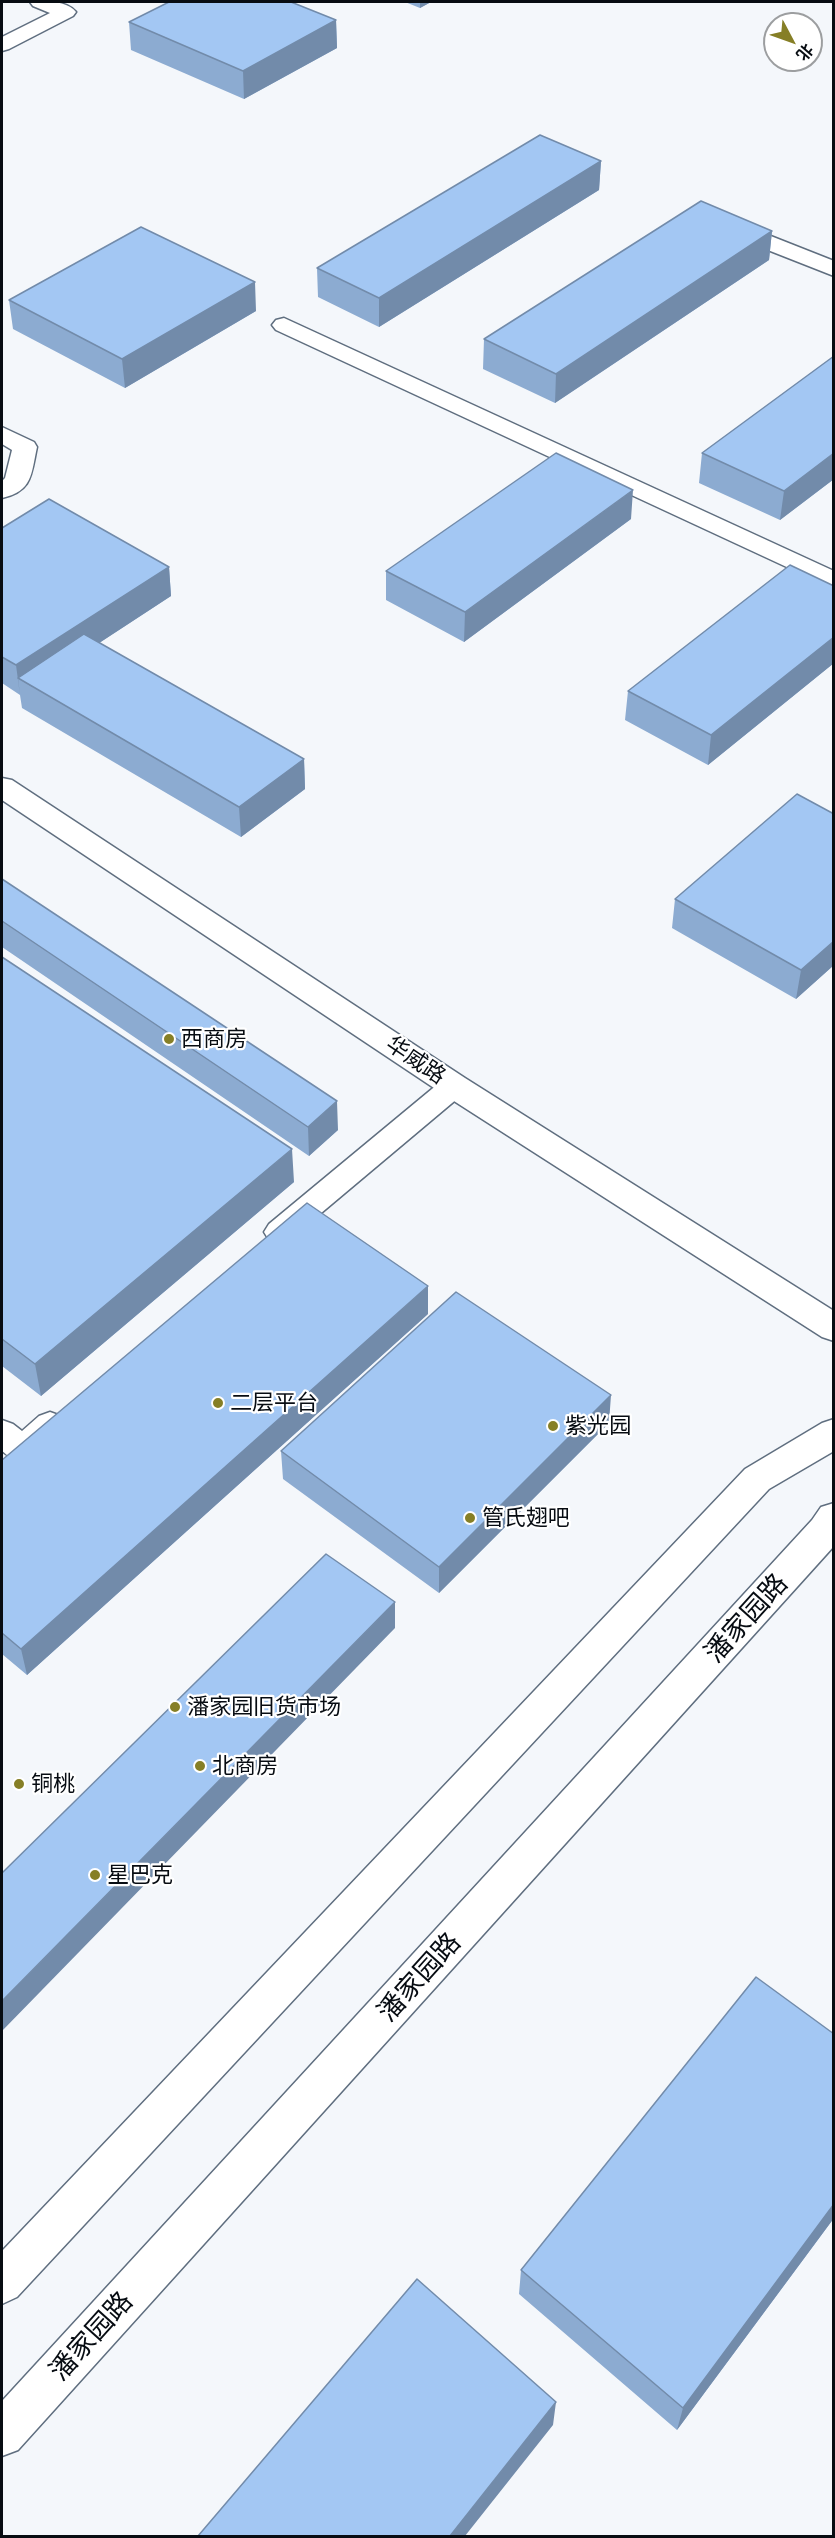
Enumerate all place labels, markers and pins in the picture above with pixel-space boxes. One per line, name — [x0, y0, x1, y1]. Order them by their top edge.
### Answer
place label: 西商房 — [181, 1026, 247, 1052]
marker: 西商房 — [162, 1032, 176, 1046]
place label: 二层平台 — [230, 1390, 318, 1416]
marker: 二层平台 — [211, 1396, 225, 1410]
place label: 紫光园 — [565, 1413, 631, 1439]
marker: 紫光园 — [546, 1419, 560, 1433]
place label: 管氏翅吧 — [482, 1505, 570, 1531]
marker: 管氏翅吧 — [463, 1511, 477, 1525]
place label: 潘家园旧货市场 — [187, 1694, 341, 1720]
marker: 潘家园旧货市场 — [168, 1700, 182, 1714]
place label: 北商房 — [212, 1753, 278, 1779]
marker: 北商房 — [193, 1759, 207, 1773]
place label: 铜桃 — [31, 1771, 75, 1797]
marker: 铜桃 — [12, 1777, 26, 1791]
place label: 星巴克 — [107, 1862, 173, 1888]
marker: 星巴克 — [88, 1868, 102, 1882]

